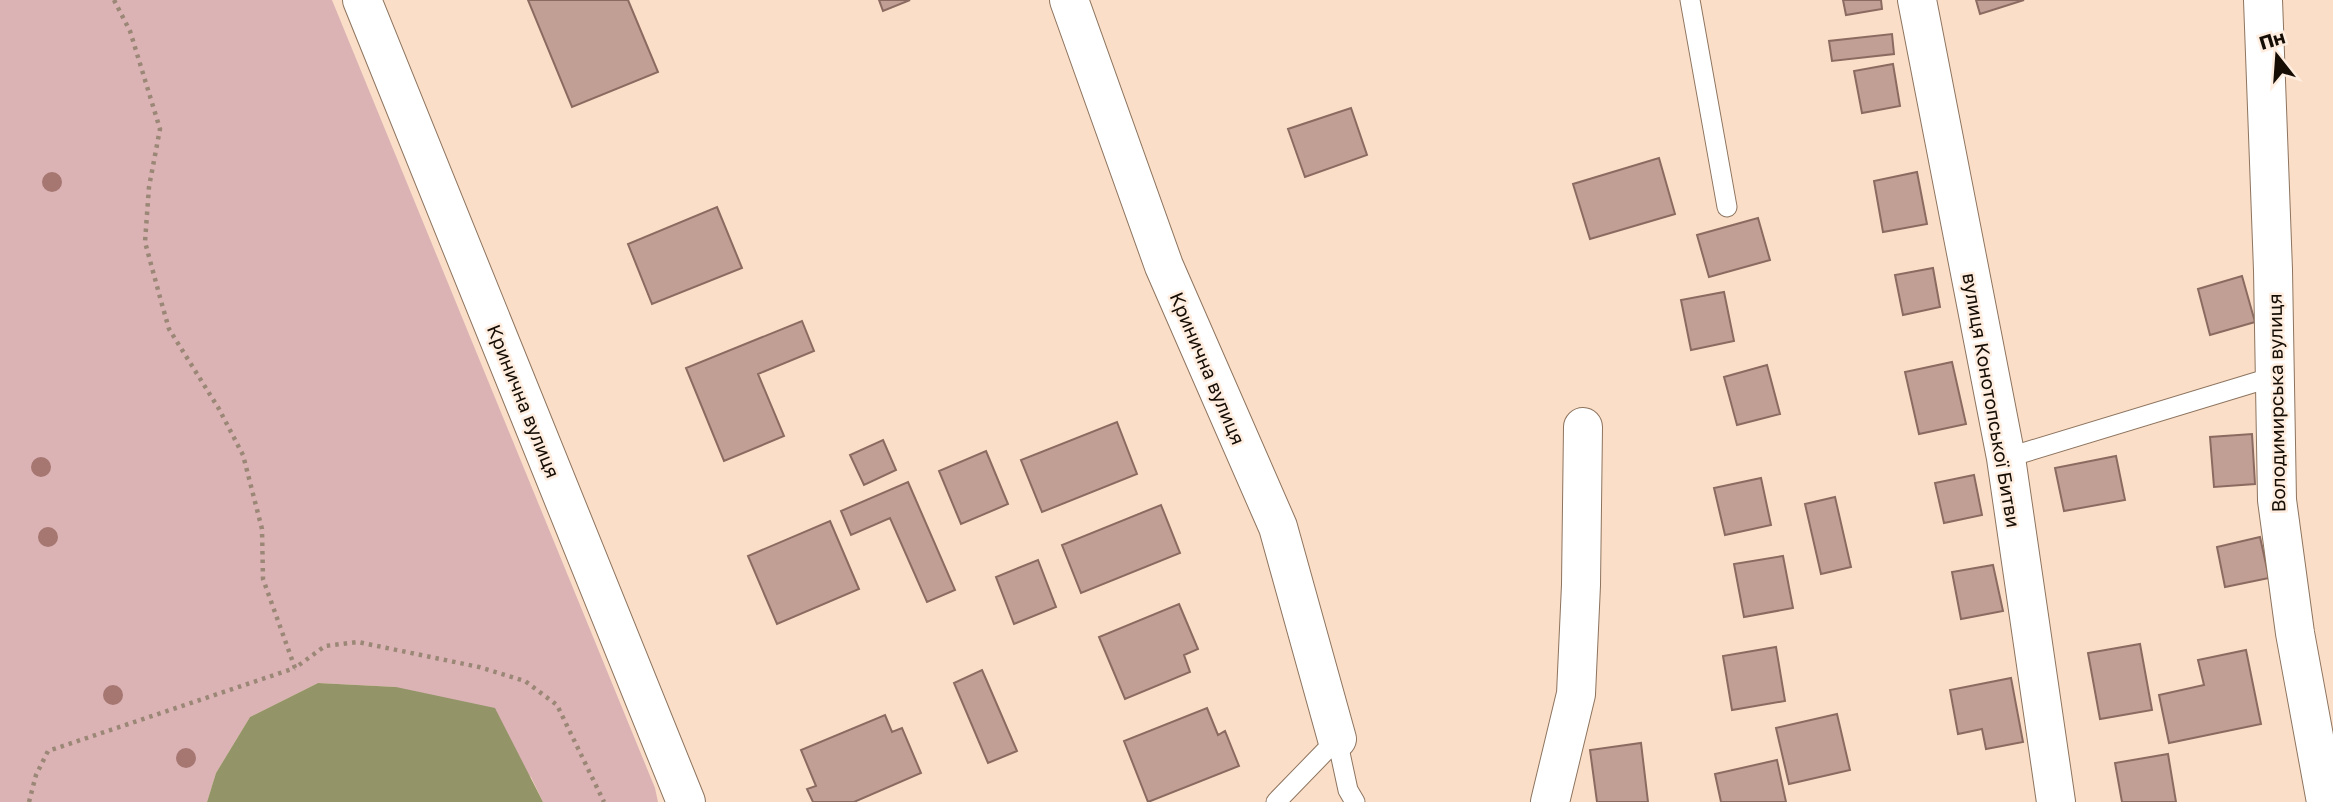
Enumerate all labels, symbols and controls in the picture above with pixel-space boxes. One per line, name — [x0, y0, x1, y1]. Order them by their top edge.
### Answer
north arrow — [2242, 21, 2312, 91]
text: Пн — [2256, 24, 2288, 54]
street label: вулиця Конотопської Битви — [1958, 271, 2026, 529]
street label: Кринична вулиця — [1165, 288, 1251, 448]
street label: Володимирська вулиця — [2263, 293, 2289, 513]
street label: Кринична вулиця — [483, 321, 565, 481]

